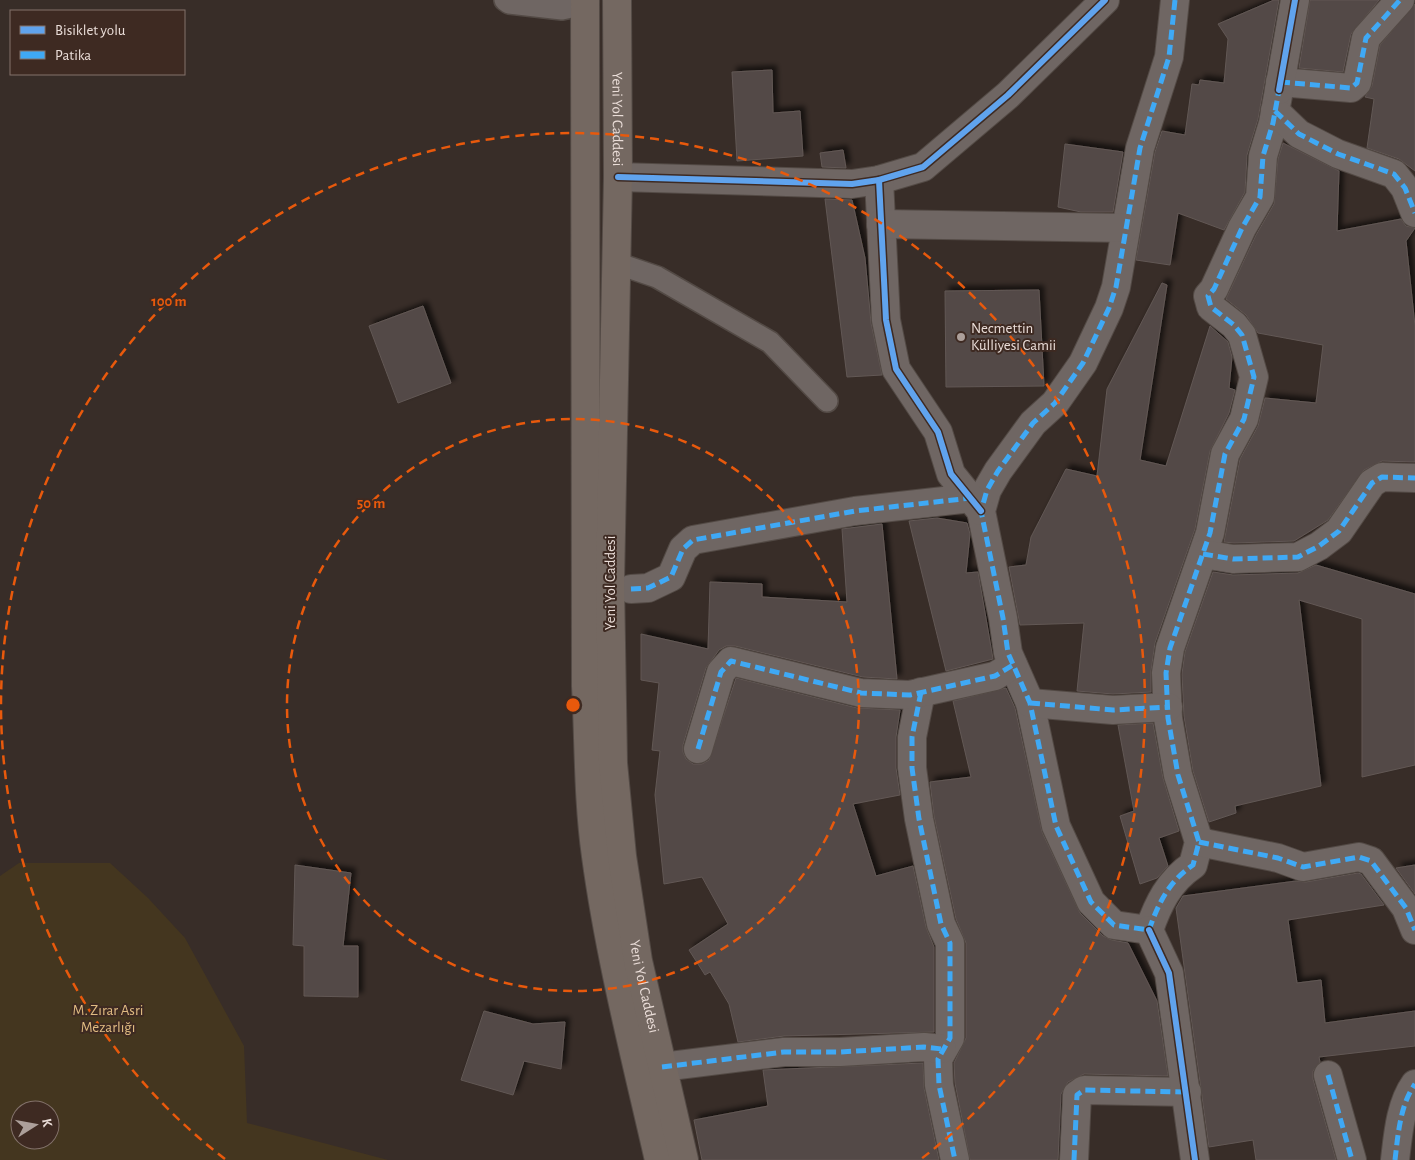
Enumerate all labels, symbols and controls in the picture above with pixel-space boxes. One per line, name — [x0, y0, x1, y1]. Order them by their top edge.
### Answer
legend — [10, 10, 185, 75]
text: Bisiklet yolu — [55, 23, 126, 38]
text: Patika — [55, 48, 91, 63]
street label: Yeni Yol Caddesi — [609, 72, 625, 166]
text: 100 m — [151, 294, 187, 309]
place label: Necmettin Külliyesi Camii — [971, 321, 1056, 353]
marker: Necmettin Külliyesi Camii — [955, 331, 967, 343]
text: 50 m — [357, 496, 385, 511]
street label: Yeni Yol Caddesi — [603, 536, 618, 630]
centre of rings — [564, 696, 582, 714]
street label: Yeni Yol Caddesi — [627, 939, 661, 1035]
park label: M. Zırar Asri Mezarlığı — [73, 1003, 143, 1035]
north arrow — [10, 1100, 60, 1150]
text: K — [39, 1117, 55, 1129]

